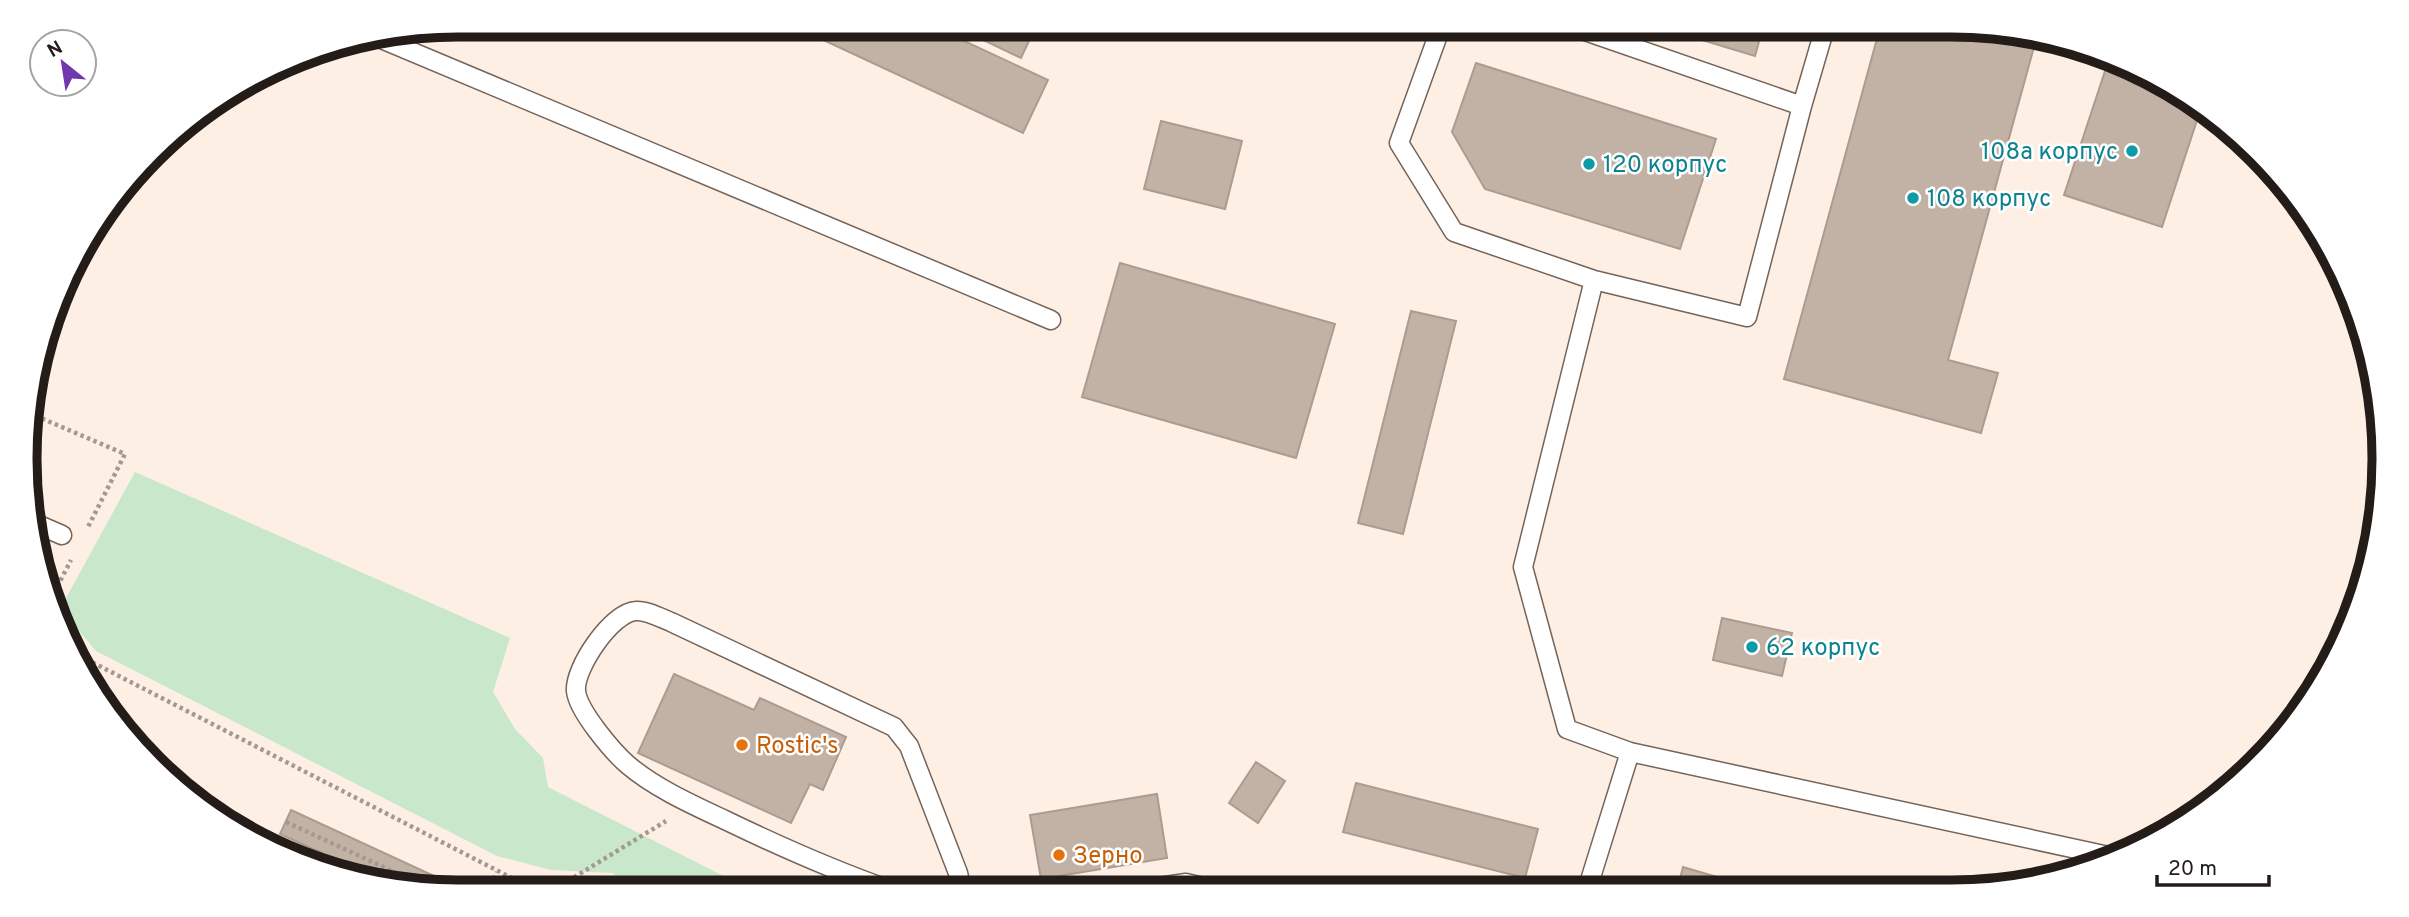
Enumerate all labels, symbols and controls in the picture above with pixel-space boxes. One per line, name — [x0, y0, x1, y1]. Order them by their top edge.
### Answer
north arrow — [28, 28, 98, 98]
text: N — [44, 36, 67, 64]
place label: 108а корпус — [1981, 138, 2118, 168]
marker: 108а корпус — [2124, 143, 2140, 159]
place label: 120 корпус — [1603, 151, 1727, 181]
marker: 120 корпус — [1581, 156, 1597, 172]
place label: 108 корпус — [1927, 185, 2051, 215]
marker: 108 корпус — [1905, 190, 1921, 206]
place label: 62 корпус — [1766, 634, 1880, 664]
marker: 62 корпус — [1744, 639, 1760, 655]
place label: Rostic's — [756, 732, 839, 762]
marker: Rostic's — [734, 737, 750, 753]
place label: Зерно — [1073, 842, 1143, 872]
scale bar — [2157, 844, 2269, 888]
marker: Зерно — [1051, 847, 1067, 863]
text: 20 m — [2168, 856, 2217, 883]

